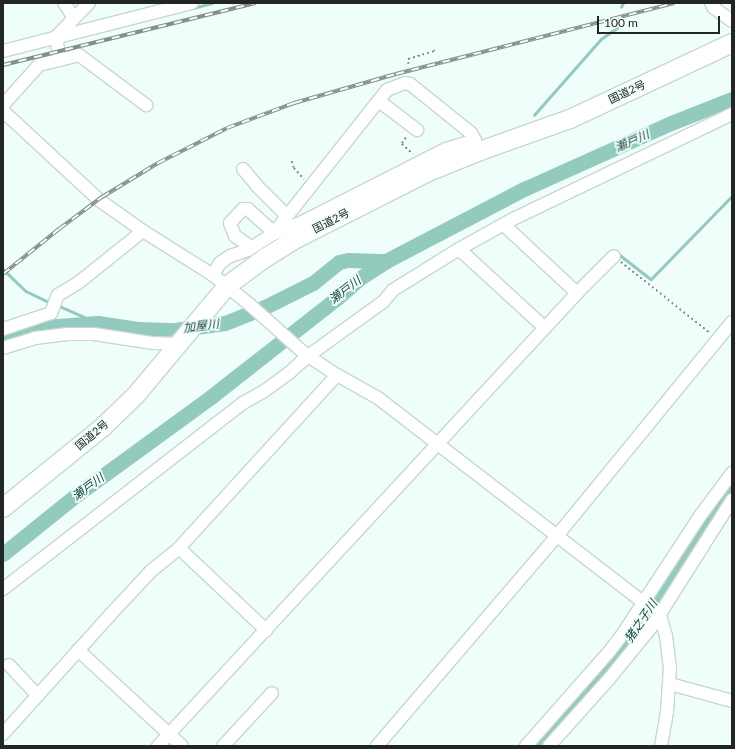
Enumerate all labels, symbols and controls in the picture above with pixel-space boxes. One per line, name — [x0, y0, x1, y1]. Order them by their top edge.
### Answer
scale bar — [599, 8, 722, 34]
text: 100 m — [604, 15, 638, 30]
street label: 国道2号 — [606, 78, 648, 106]
water label: 瀬戸川 — [613, 127, 651, 155]
street label: 国道2号 — [310, 206, 352, 236]
water label: 瀬戸川 — [326, 273, 364, 307]
water label: 加屋川 — [182, 317, 220, 335]
street label: 国道2号 — [73, 417, 111, 453]
water label: 瀬戸川 — [69, 470, 107, 504]
water label: 猪之子川 — [622, 597, 660, 645]

